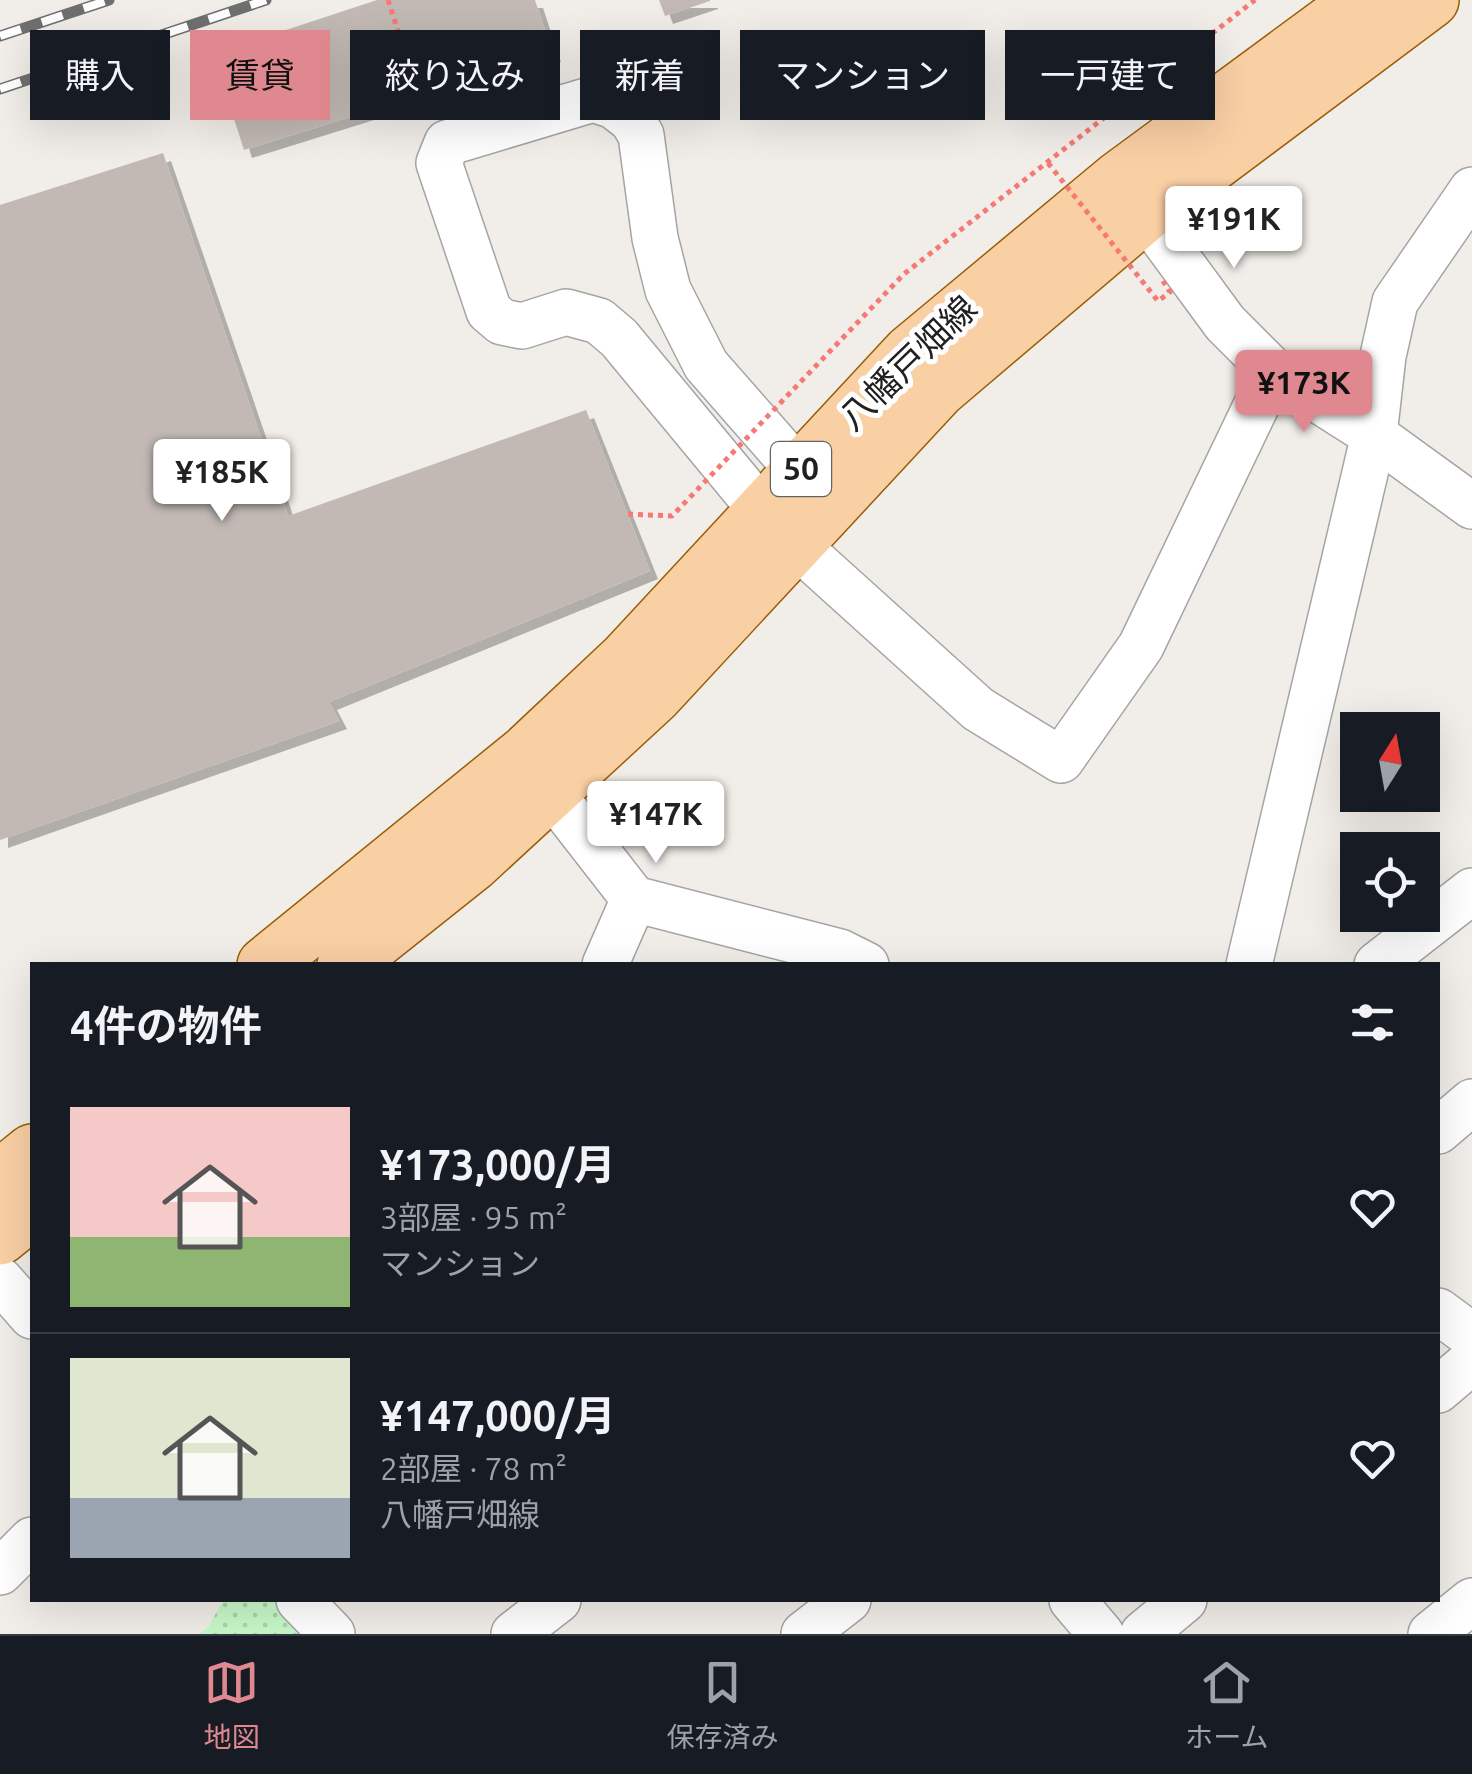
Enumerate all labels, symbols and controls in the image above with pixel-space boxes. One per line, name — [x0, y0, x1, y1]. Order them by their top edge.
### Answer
chip: 購入 — [30, 30, 170, 120]
chip: 賃貸 — [190, 30, 330, 120]
chip: 絞り込み — [350, 30, 560, 120]
chip: 新着 — [580, 30, 720, 120]
chip: マンション — [740, 30, 985, 120]
chip: 一戸建て — [1005, 30, 1215, 120]
pin: ¥191K — [1164, 186, 1304, 271]
text: ¥191K — [1187, 200, 1281, 236]
street label: 八幡戸畑線 — [830, 287, 984, 437]
pin: ¥173K — [1234, 350, 1374, 435]
text: ¥173K — [1257, 364, 1351, 400]
pin: ¥185K — [152, 439, 292, 524]
road number: 50 — [771, 442, 831, 496]
text: ¥185K — [175, 453, 269, 489]
north arrow — [1340, 712, 1440, 812]
map controls — [1340, 712, 1440, 932]
pin: ¥147K — [586, 781, 726, 866]
text: ¥147K — [609, 795, 703, 831]
button: locate — [1340, 832, 1440, 932]
icon: filters — [1345, 995, 1400, 1050]
text: 4件の物件 — [70, 1002, 262, 1049]
text: ¥173,000/月 — [380, 1141, 616, 1188]
icon: home — [150, 1147, 270, 1267]
icon: heart — [1345, 1180, 1400, 1235]
text: 3部屋 · 95 m² — [380, 1199, 567, 1235]
text: マンション — [380, 1245, 540, 1281]
text: ¥147,000/月 — [380, 1392, 616, 1439]
icon: home — [150, 1398, 270, 1518]
icon: heart — [1345, 1431, 1400, 1486]
text: 2部屋 · 78 m² — [380, 1450, 567, 1486]
text: 八幡戸畑線 — [380, 1496, 540, 1532]
tab: 地図 — [203, 1655, 259, 1755]
tab: 保存済み — [666, 1655, 778, 1755]
tab: ホーム — [1185, 1655, 1269, 1755]

